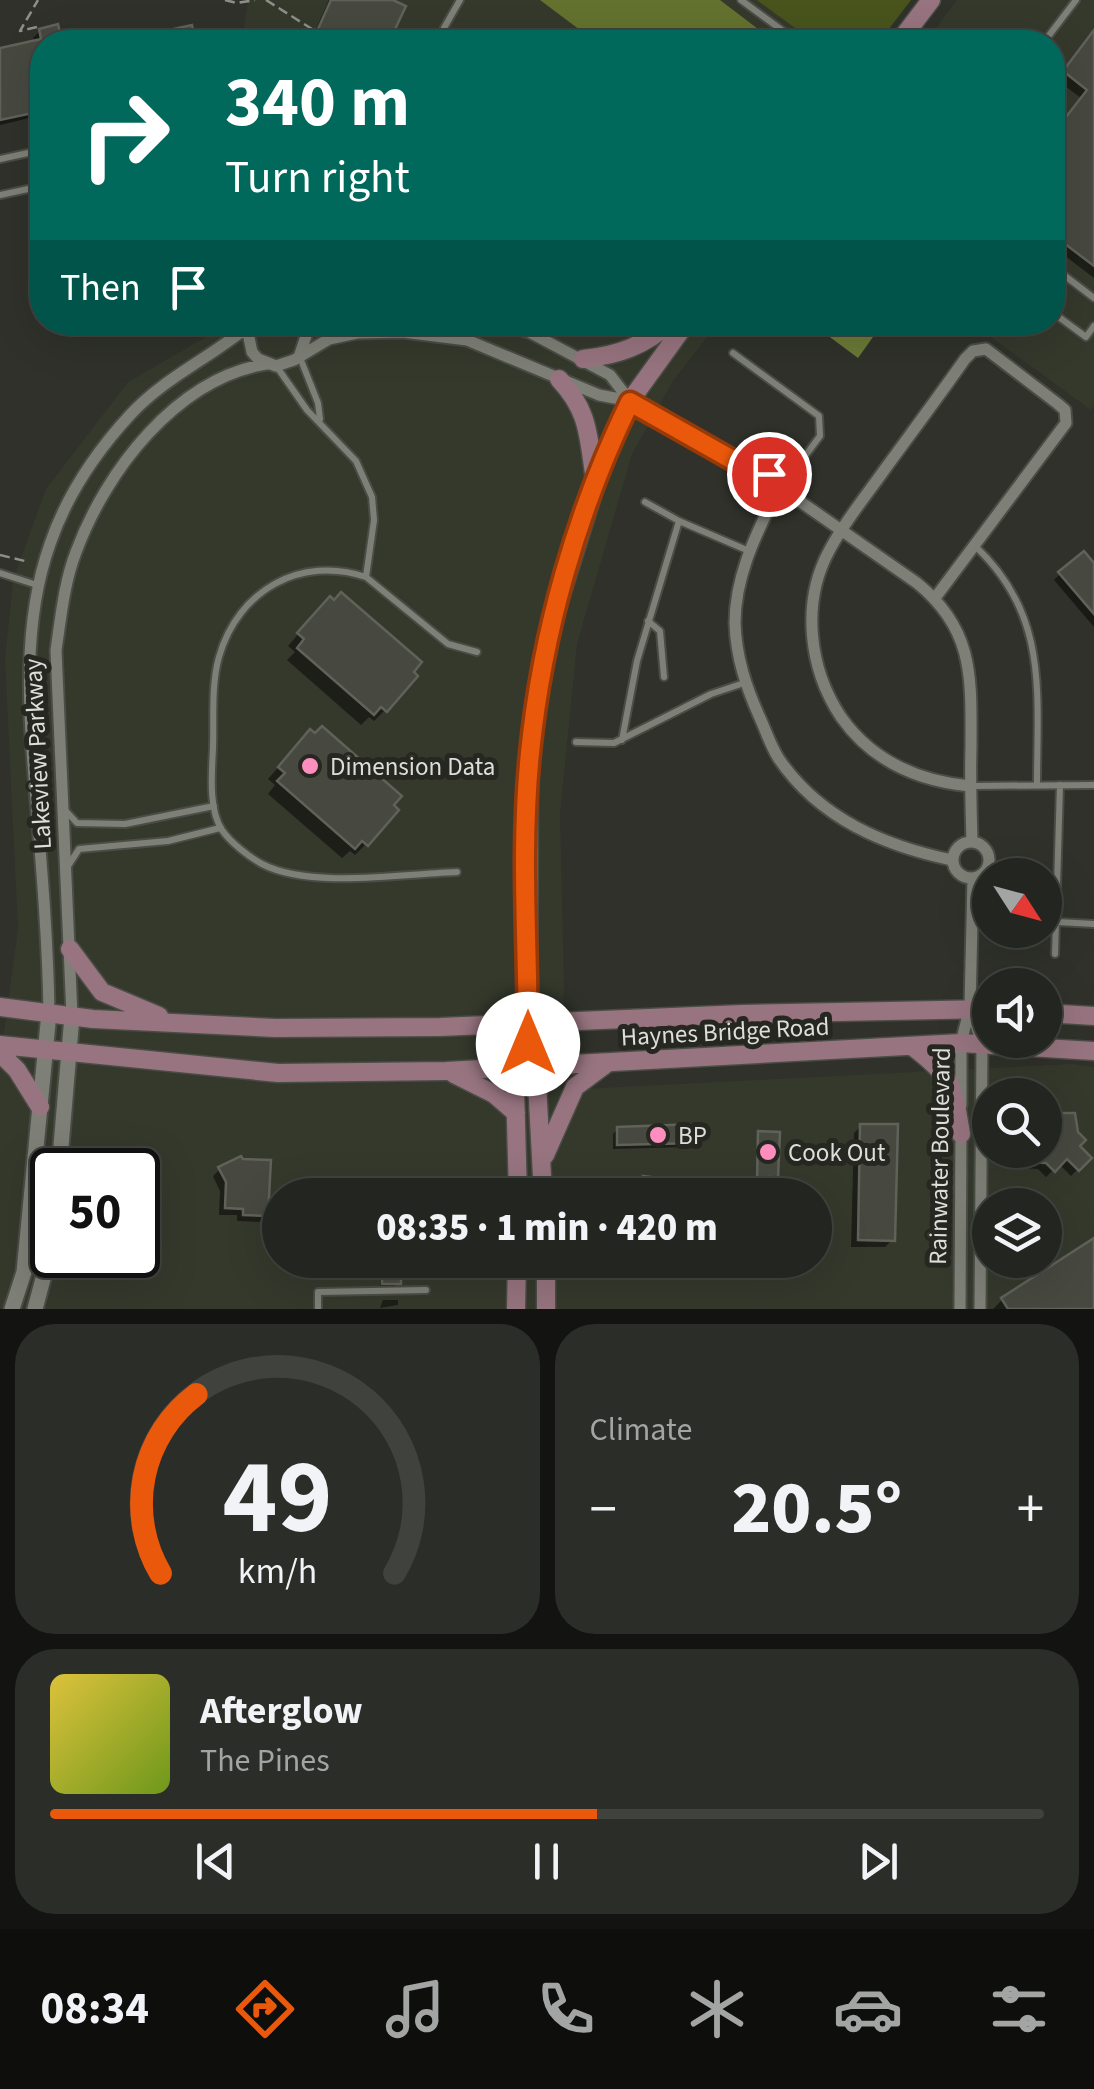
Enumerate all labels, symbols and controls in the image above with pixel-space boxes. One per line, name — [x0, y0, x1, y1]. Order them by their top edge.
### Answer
text: 340 m — [225, 53, 410, 153]
icon: right — [60, 70, 190, 200]
text: Turn right — [225, 146, 410, 210]
icon: arrive — [161, 260, 216, 315]
text: Then — [60, 261, 141, 315]
pin — [727, 432, 812, 517]
icon: arrive — [742, 447, 797, 502]
street label: Lakeview Parkway — [15, 657, 61, 850]
place label: Dimension Data — [330, 749, 495, 785]
marker: Dimension Data — [299, 755, 321, 777]
north arrow — [972, 858, 1062, 948]
map controls — [972, 858, 1062, 1278]
button: sound — [972, 968, 1062, 1058]
position arrow — [476, 992, 580, 1096]
street label: Haynes Bridge Road — [620, 1009, 830, 1055]
street label: Rainwater Boulevard — [920, 1047, 960, 1265]
button: search — [972, 1078, 1062, 1168]
place label: BP — [678, 1118, 707, 1154]
marker: BP — [647, 1124, 669, 1146]
place label: Cook Out — [788, 1135, 886, 1171]
marker: Cook Out — [757, 1141, 779, 1163]
speed limit sign: 50 — [30, 1148, 160, 1278]
button: layers — [972, 1188, 1062, 1278]
text: 08:35 · 1 min · 420 m — [376, 1201, 718, 1255]
text: Climate — [590, 1407, 692, 1453]
text: 49 — [222, 1425, 332, 1573]
text: 20.5° — [731, 1455, 902, 1562]
text: − — [590, 1471, 617, 1549]
text: + — [1017, 1471, 1044, 1549]
text: km/h — [238, 1546, 317, 1597]
text: Afterglow — [200, 1684, 363, 1738]
text: The Pines — [200, 1738, 330, 1784]
icon: previous — [188, 1834, 243, 1889]
icon: pause — [519, 1834, 574, 1889]
icon: next — [851, 1834, 906, 1889]
icon: directions — [230, 1974, 300, 2044]
icon: music — [380, 1974, 450, 2044]
icon: phone — [531, 1974, 601, 2044]
icon: climate — [682, 1974, 752, 2044]
icon: car — [833, 1974, 903, 2044]
icon: filters — [984, 1974, 1054, 2044]
text: 08:34 — [40, 1977, 149, 2041]

